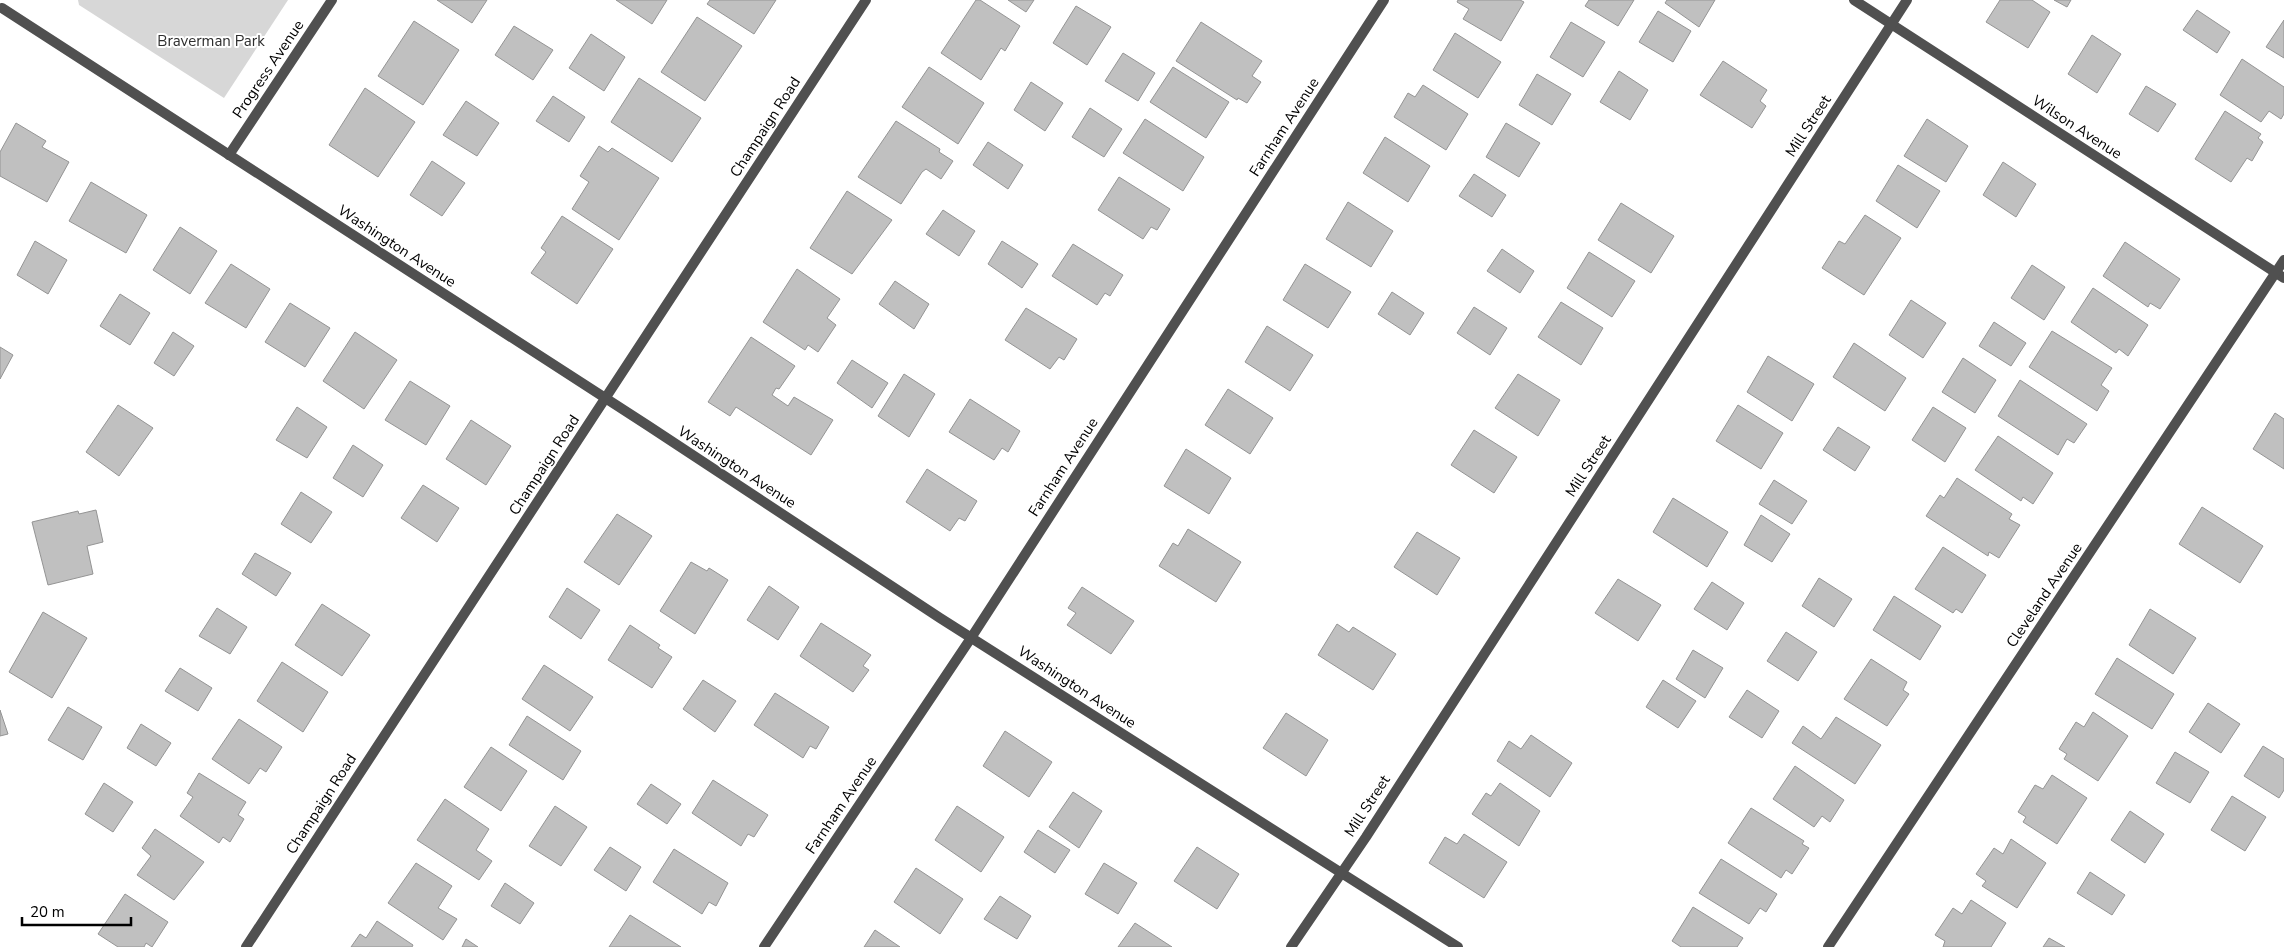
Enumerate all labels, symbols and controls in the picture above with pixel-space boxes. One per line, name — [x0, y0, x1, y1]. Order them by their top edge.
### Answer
street label: Progress Avenue — [228, 16, 308, 122]
park label: Braverman Park — [157, 31, 265, 51]
street label: Champaign Road — [725, 73, 805, 181]
street label: Farnham Avenue — [1245, 74, 1323, 180]
street label: Wilson Avenue — [2028, 90, 2126, 164]
street label: Mill Street — [1781, 91, 1836, 161]
street label: Washington Avenue — [334, 200, 460, 292]
street label: Champaign Road — [504, 411, 584, 519]
street label: Farnham Avenue — [1024, 414, 1102, 520]
street label: Washington Avenue — [674, 421, 800, 513]
street label: Mill Street — [1561, 431, 1616, 501]
street label: Cleveland Avenue — [2001, 539, 2087, 651]
street label: Washington Avenue — [1014, 641, 1140, 733]
street label: Champaign Road — [281, 750, 361, 858]
street label: Farnham Avenue — [801, 752, 881, 858]
street label: Mill Street — [1340, 771, 1395, 841]
scale bar — [22, 894, 131, 926]
text: 20 m — [30, 902, 65, 922]

